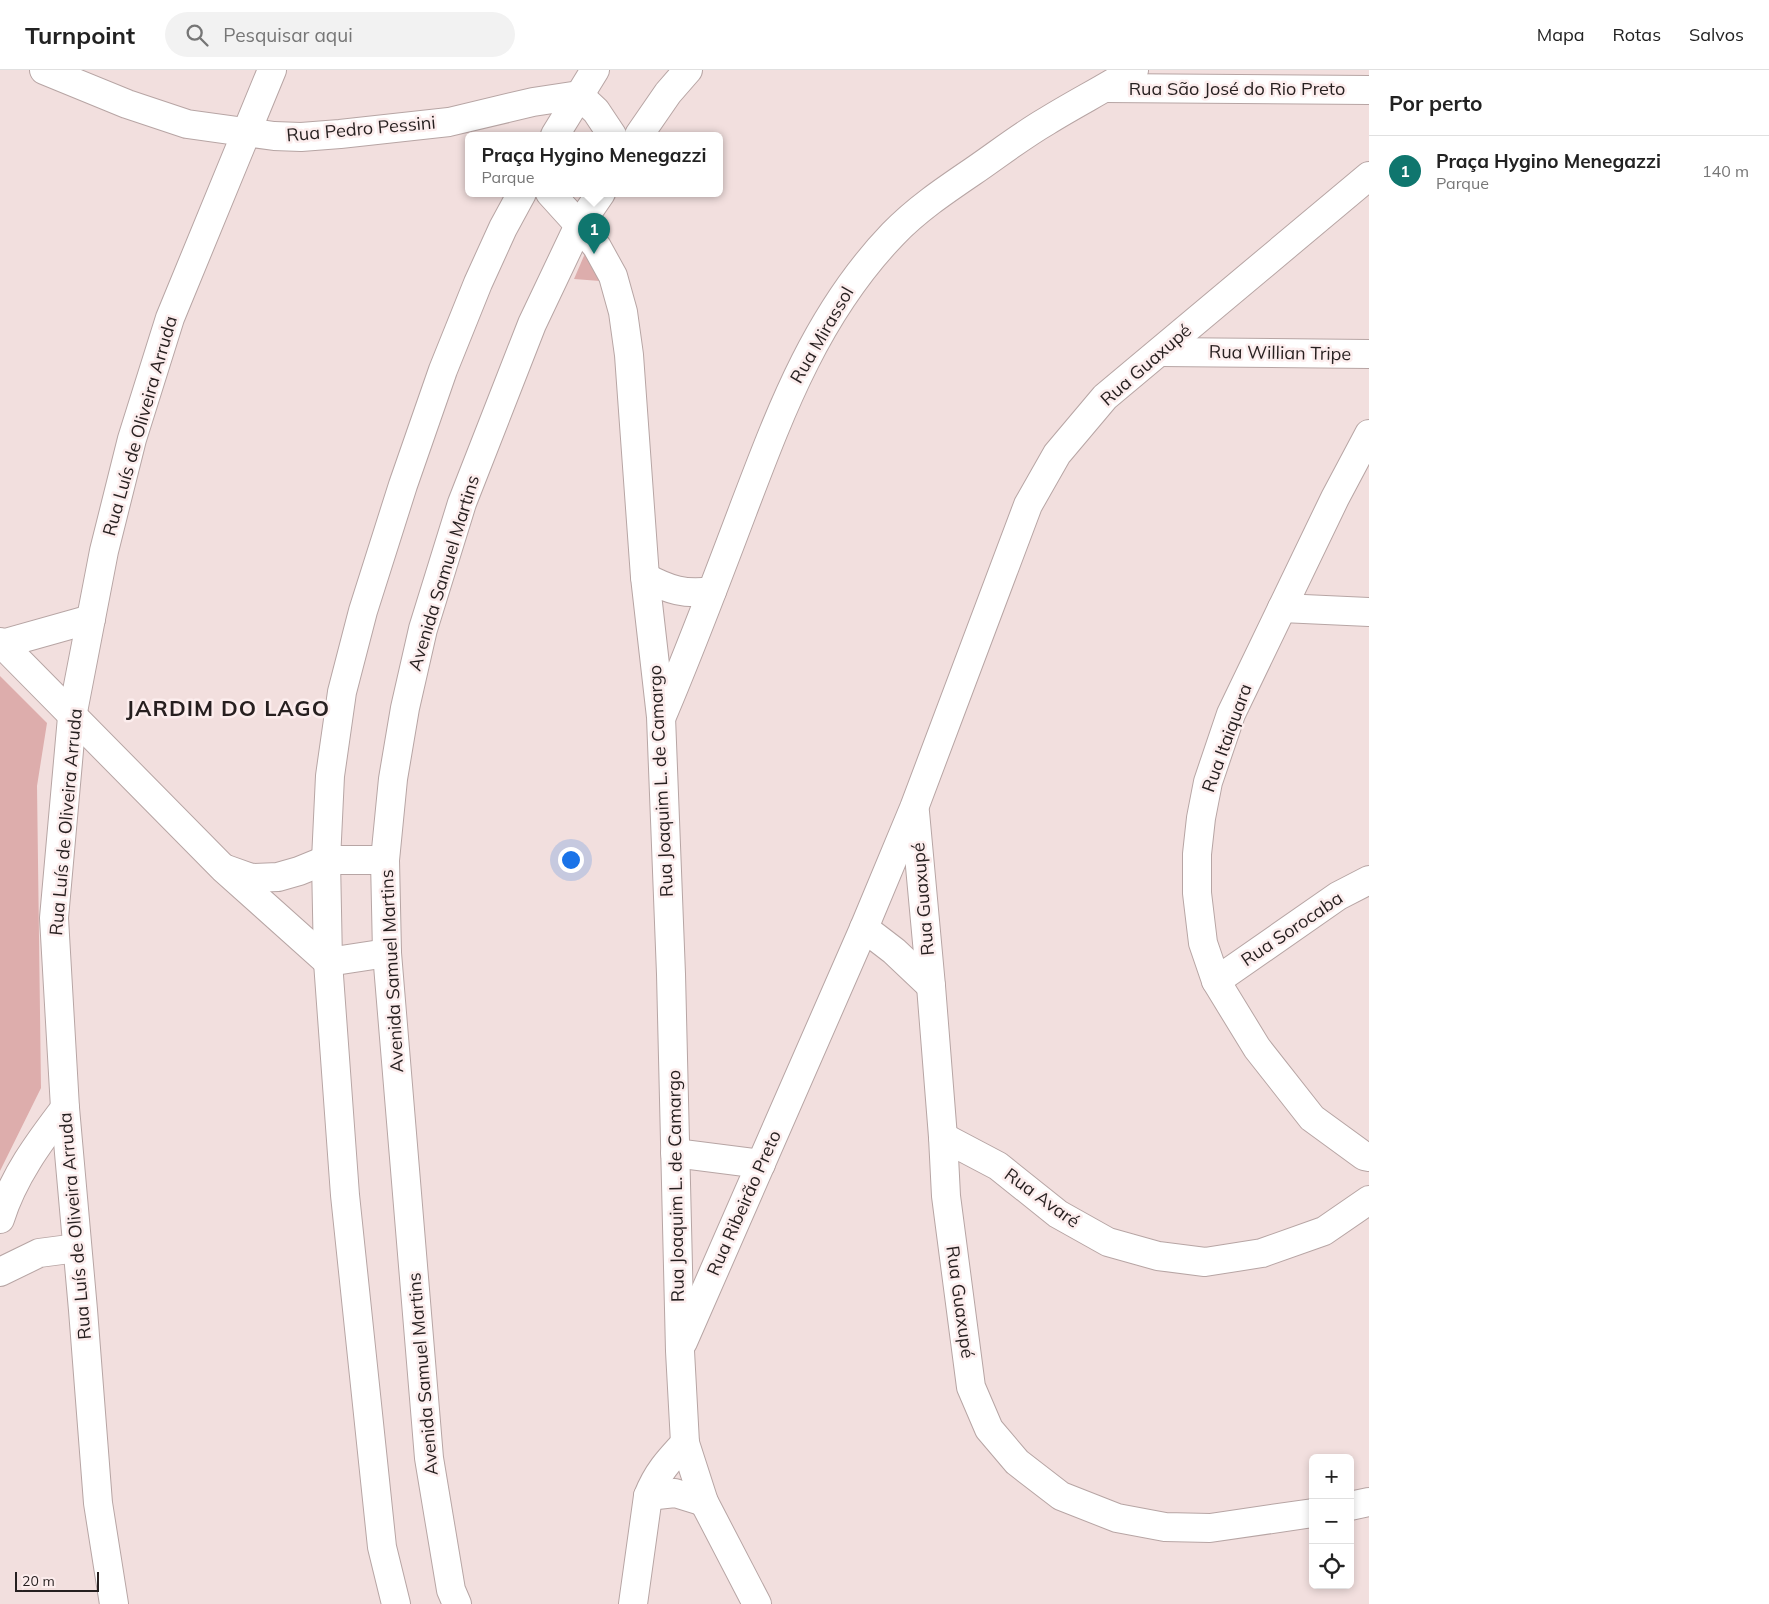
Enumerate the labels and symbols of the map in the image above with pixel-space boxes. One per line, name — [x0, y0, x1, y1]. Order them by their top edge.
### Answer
street label: Rua São José do Rio Preto — [1129, 77, 1345, 100]
street label: Rua Pedro Pessini — [285, 111, 437, 146]
pin: 1 — [578, 213, 610, 254]
street label: Rua Mirassol — [785, 282, 858, 387]
street label: Rua Luís de Oliveira Arruda — [97, 313, 182, 538]
street label: Rua Guaxupé — [1095, 319, 1196, 410]
street label: Rua Willian Tripe — [1209, 340, 1351, 365]
street label: Avenida Samuel Martins — [403, 472, 484, 673]
street label: Rua Joaquim L. de Camargo — [643, 664, 678, 898]
street label: Rua Itaiquara — [1196, 681, 1257, 795]
district label: JARDIM DO LAGO — [126, 694, 330, 722]
street label: Rua Luís de Oliveira Arruda — [44, 708, 87, 936]
street label: Rua Guaxupé — [906, 842, 939, 956]
your location — [558, 847, 584, 873]
street label: Avenida Samuel Martins — [375, 869, 408, 1073]
street label: Rua Sorocaba — [1236, 886, 1347, 971]
street label: Rua Joaquim L. de Camargo — [662, 1070, 689, 1302]
street label: Rua Luís de Oliveira Arruda — [53, 1112, 96, 1340]
street label: Rua Ribeirão Preto — [701, 1127, 786, 1279]
street label: Rua Avaré — [1000, 1163, 1084, 1233]
street label: Rua Guaxupé — [941, 1244, 980, 1360]
street label: Avenida Samuel Martins — [402, 1272, 443, 1476]
scale bar — [15, 1569, 99, 1592]

